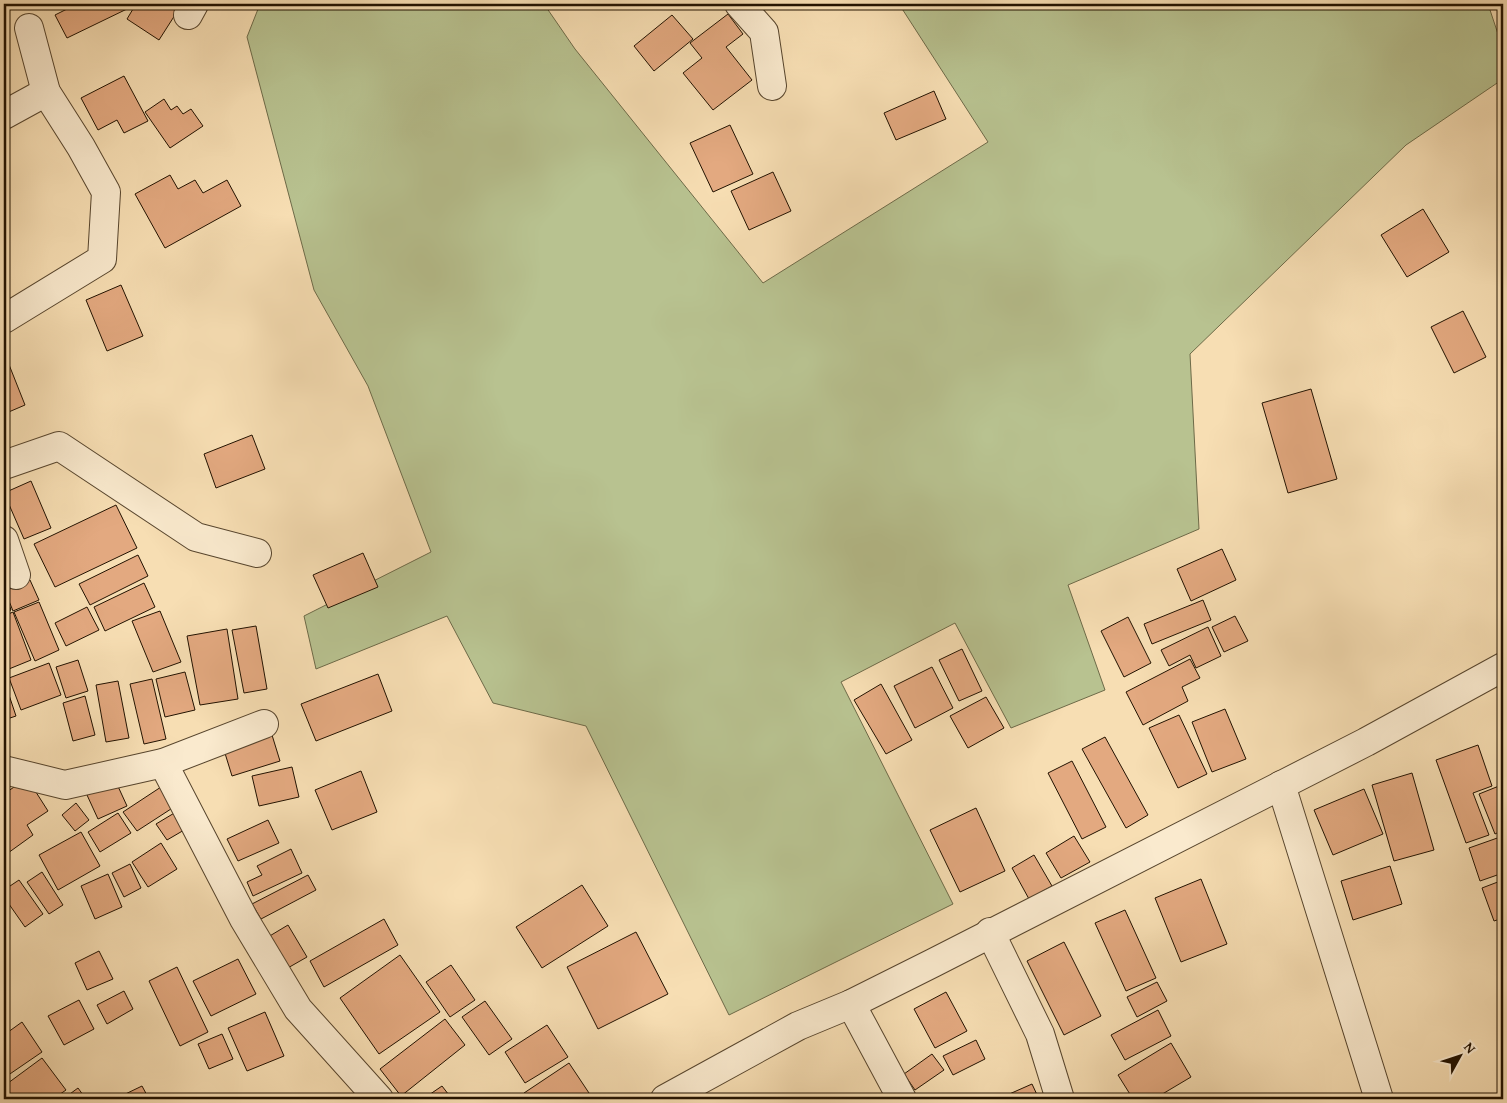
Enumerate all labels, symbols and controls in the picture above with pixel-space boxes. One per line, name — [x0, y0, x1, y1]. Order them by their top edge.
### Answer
north arrow — [1434, 1030, 1484, 1080]
text: N — [1459, 1038, 1481, 1058]

